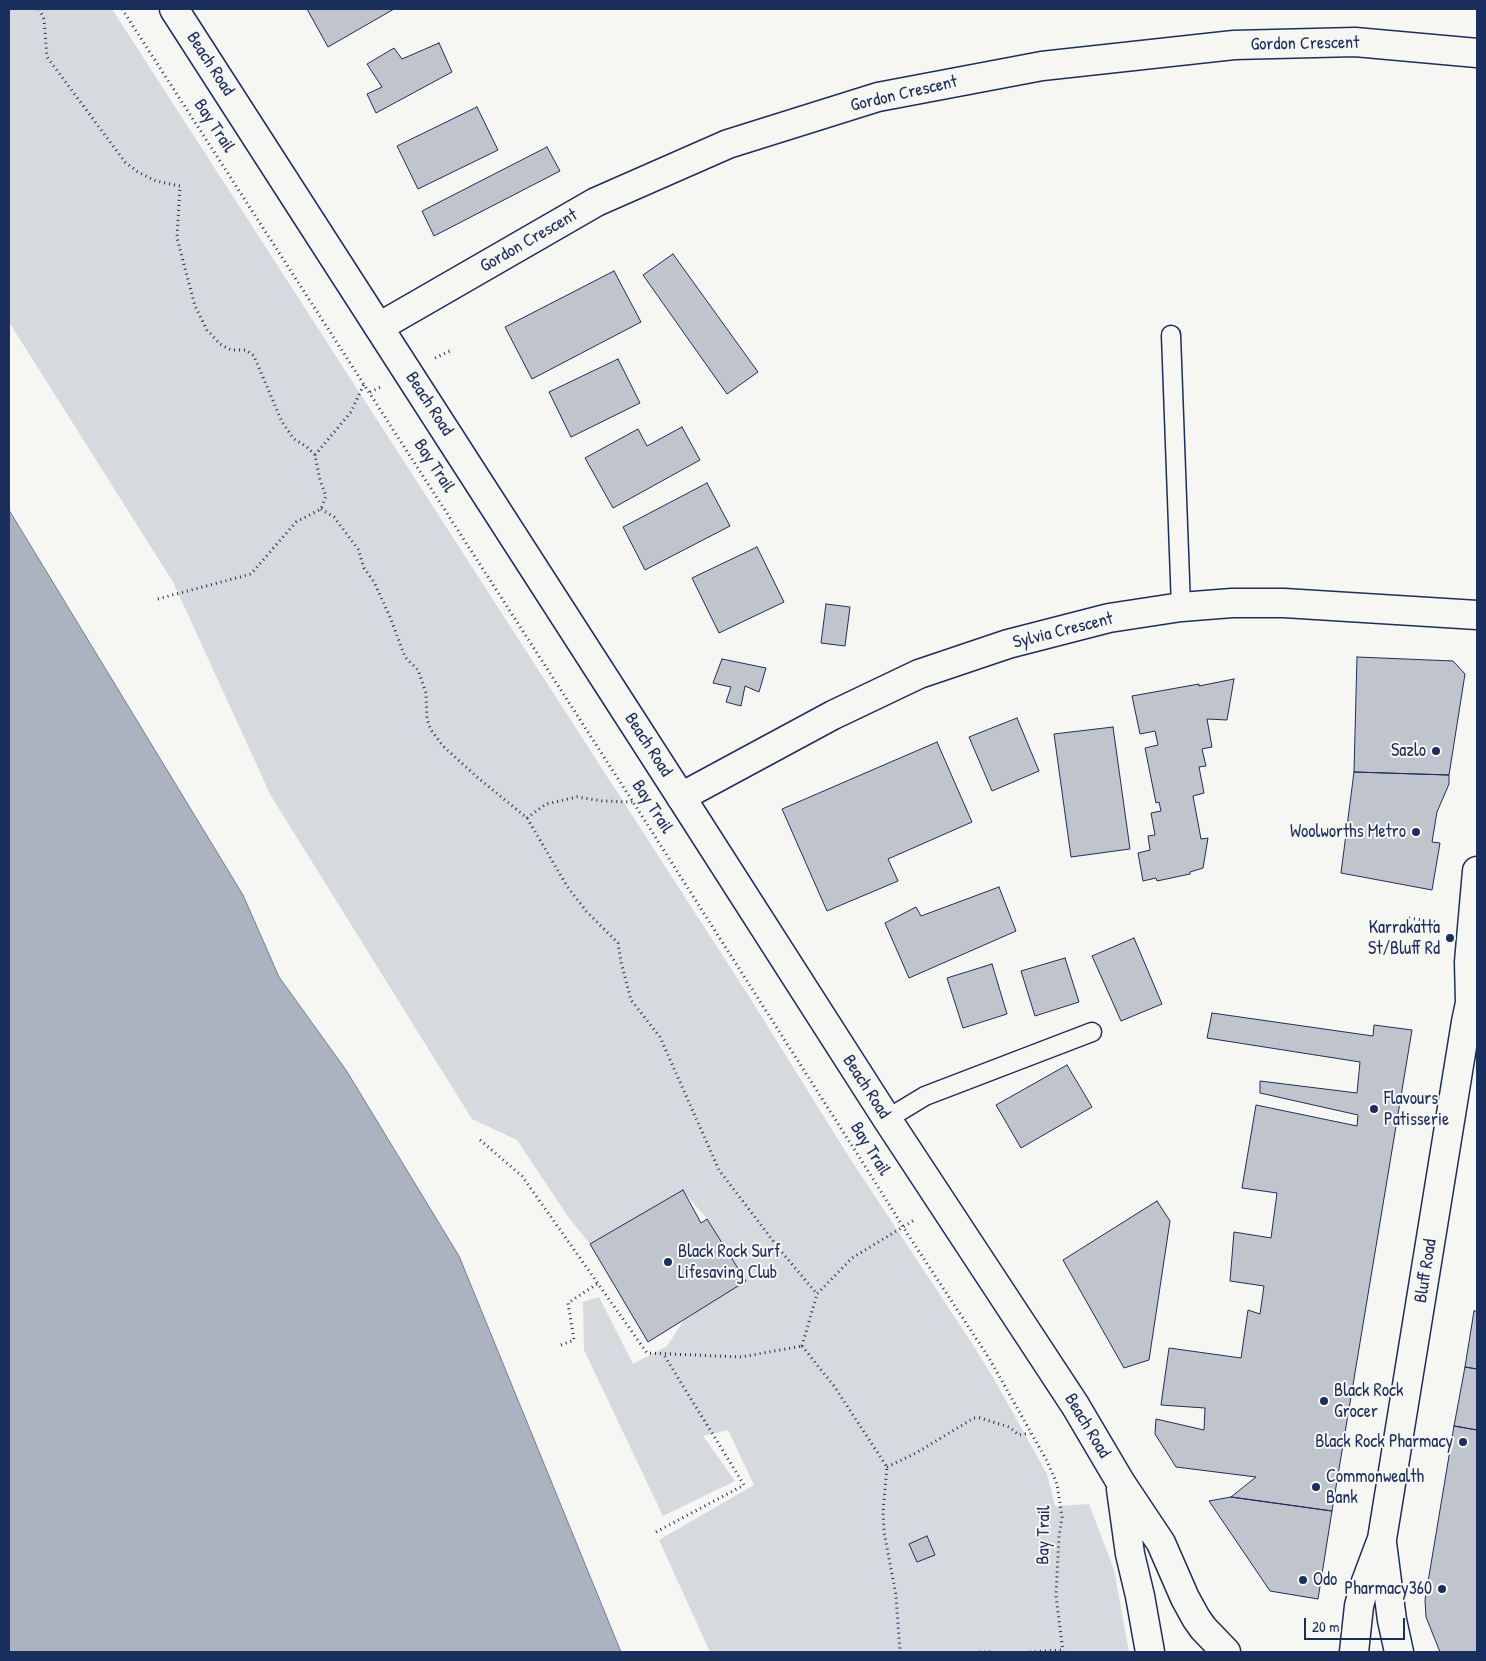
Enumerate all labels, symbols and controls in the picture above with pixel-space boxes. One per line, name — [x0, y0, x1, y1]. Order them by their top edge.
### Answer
street label: Beach Road — [181, 28, 239, 100]
street label: Gordon Crescent — [1250, 32, 1360, 56]
street label: Gordon Crescent — [849, 71, 959, 117]
street label: Bay Trail — [189, 95, 239, 157]
street label: Gordon Crescent — [477, 204, 581, 278]
street label: Beach Road — [400, 368, 458, 440]
street label: Bay Trail — [409, 435, 459, 497]
street label: Sylvia Crescent — [1011, 608, 1115, 654]
street label: Beach Road — [619, 709, 677, 781]
place label: Sazlo — [1391, 740, 1426, 762]
marker: Sazlo — [1430, 745, 1442, 757]
street label: Bay Trail — [627, 776, 677, 838]
place label: Woolworths Metro — [1290, 821, 1406, 843]
marker: Woolworths Metro — [1410, 826, 1422, 838]
place label: Karrakatta St/Bluff Rd — [1368, 917, 1440, 960]
marker: Karrakatta St/Bluff Rd — [1444, 932, 1456, 944]
street label: Beach Road — [837, 1051, 895, 1123]
place label: Flavours Patisserie — [1384, 1088, 1449, 1130]
marker: Flavours Patisserie — [1368, 1103, 1380, 1115]
street label: Bay Trail — [845, 1118, 895, 1180]
street label: Bluff Road — [1410, 1238, 1442, 1304]
place label: Black Rock Surf Lifesaving Club — [678, 1241, 780, 1284]
marker: Black Rock Surf Lifesaving Club — [662, 1256, 674, 1268]
place label: Black Rock Grocer — [1334, 1380, 1403, 1422]
street label: Beach Road — [1059, 1390, 1115, 1462]
marker: Black Rock Grocer — [1318, 1395, 1330, 1407]
place label: Black Rock Pharmacy — [1315, 1431, 1453, 1453]
marker: Black Rock Pharmacy — [1457, 1436, 1469, 1448]
place label: Commonwealth Bank — [1326, 1466, 1424, 1508]
marker: Commonwealth Bank — [1310, 1481, 1322, 1493]
street label: Bay Trail — [1033, 1505, 1055, 1565]
place label: Odo — [1313, 1569, 1337, 1591]
marker: Odo — [1297, 1574, 1309, 1586]
place label: Pharmacy360 — [1345, 1578, 1432, 1600]
marker: Pharmacy360 — [1436, 1583, 1448, 1595]
scale bar — [1306, 1608, 1407, 1640]
text: 20 m — [1312, 1616, 1339, 1637]

